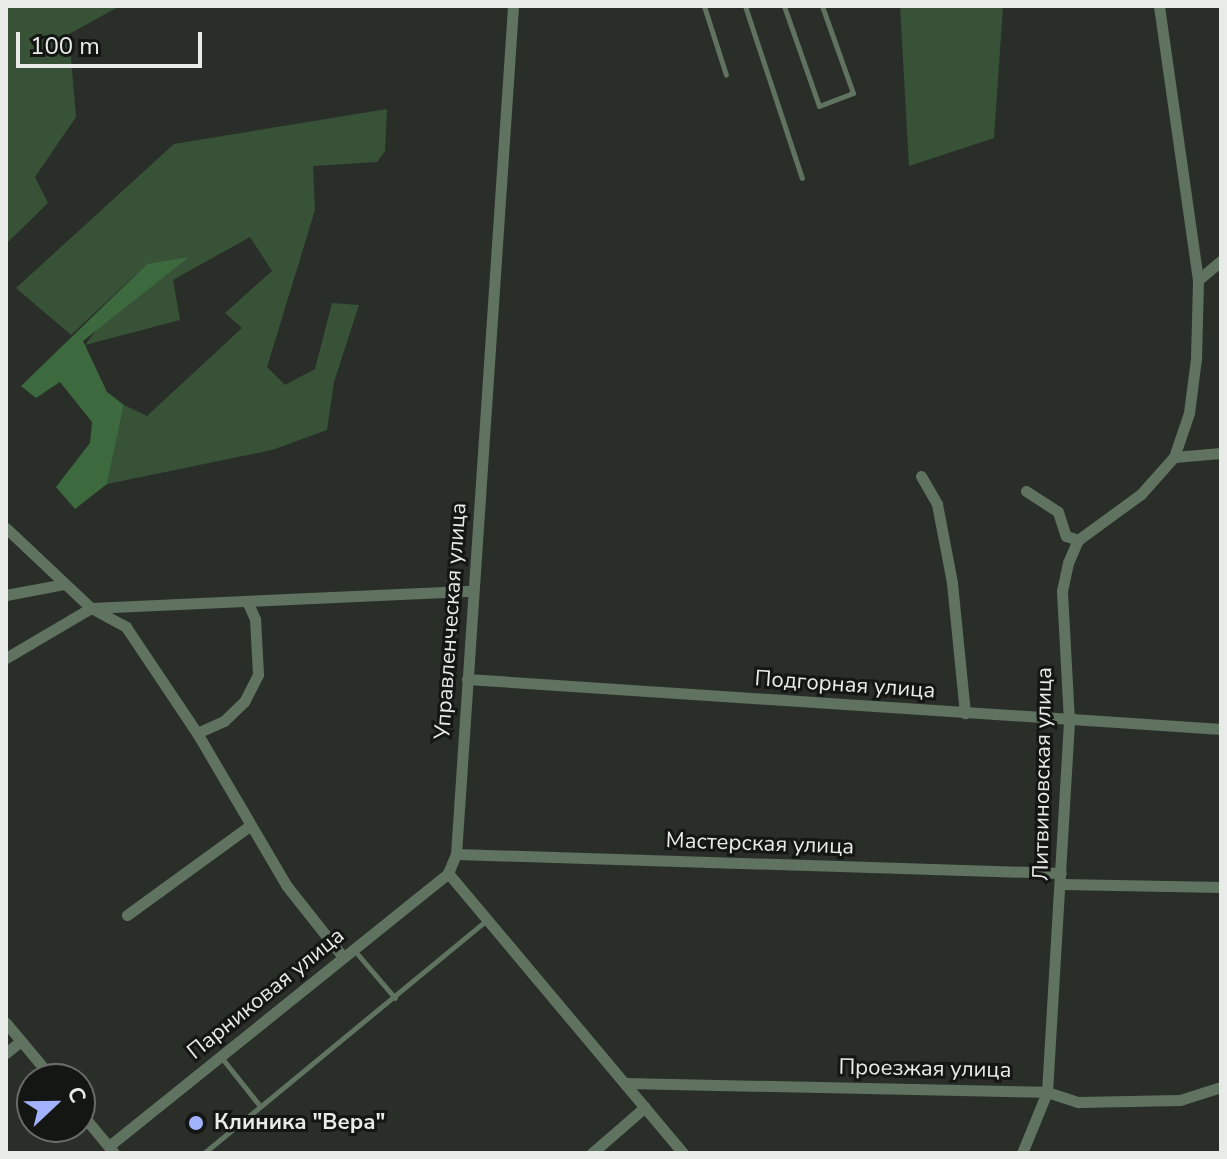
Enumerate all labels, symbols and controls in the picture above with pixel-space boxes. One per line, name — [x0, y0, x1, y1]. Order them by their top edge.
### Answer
scale bar — [20, 16, 206, 66]
text: 100 m — [30, 30, 100, 62]
street label: Управленческая улица — [430, 502, 472, 740]
street label: Подгорная улица — [754, 666, 936, 704]
street label: Литвиновская улица — [1028, 667, 1058, 881]
street label: Мастерская улица — [665, 828, 855, 860]
street label: Парниковая улица — [182, 923, 350, 1065]
street label: Проезжая улица — [838, 1054, 1012, 1084]
north arrow — [16, 1063, 96, 1143]
text: С — [60, 1082, 93, 1107]
place label: Клиника "Вера" — [214, 1110, 385, 1136]
marker: Клиника "Вера" — [185, 1112, 207, 1134]

